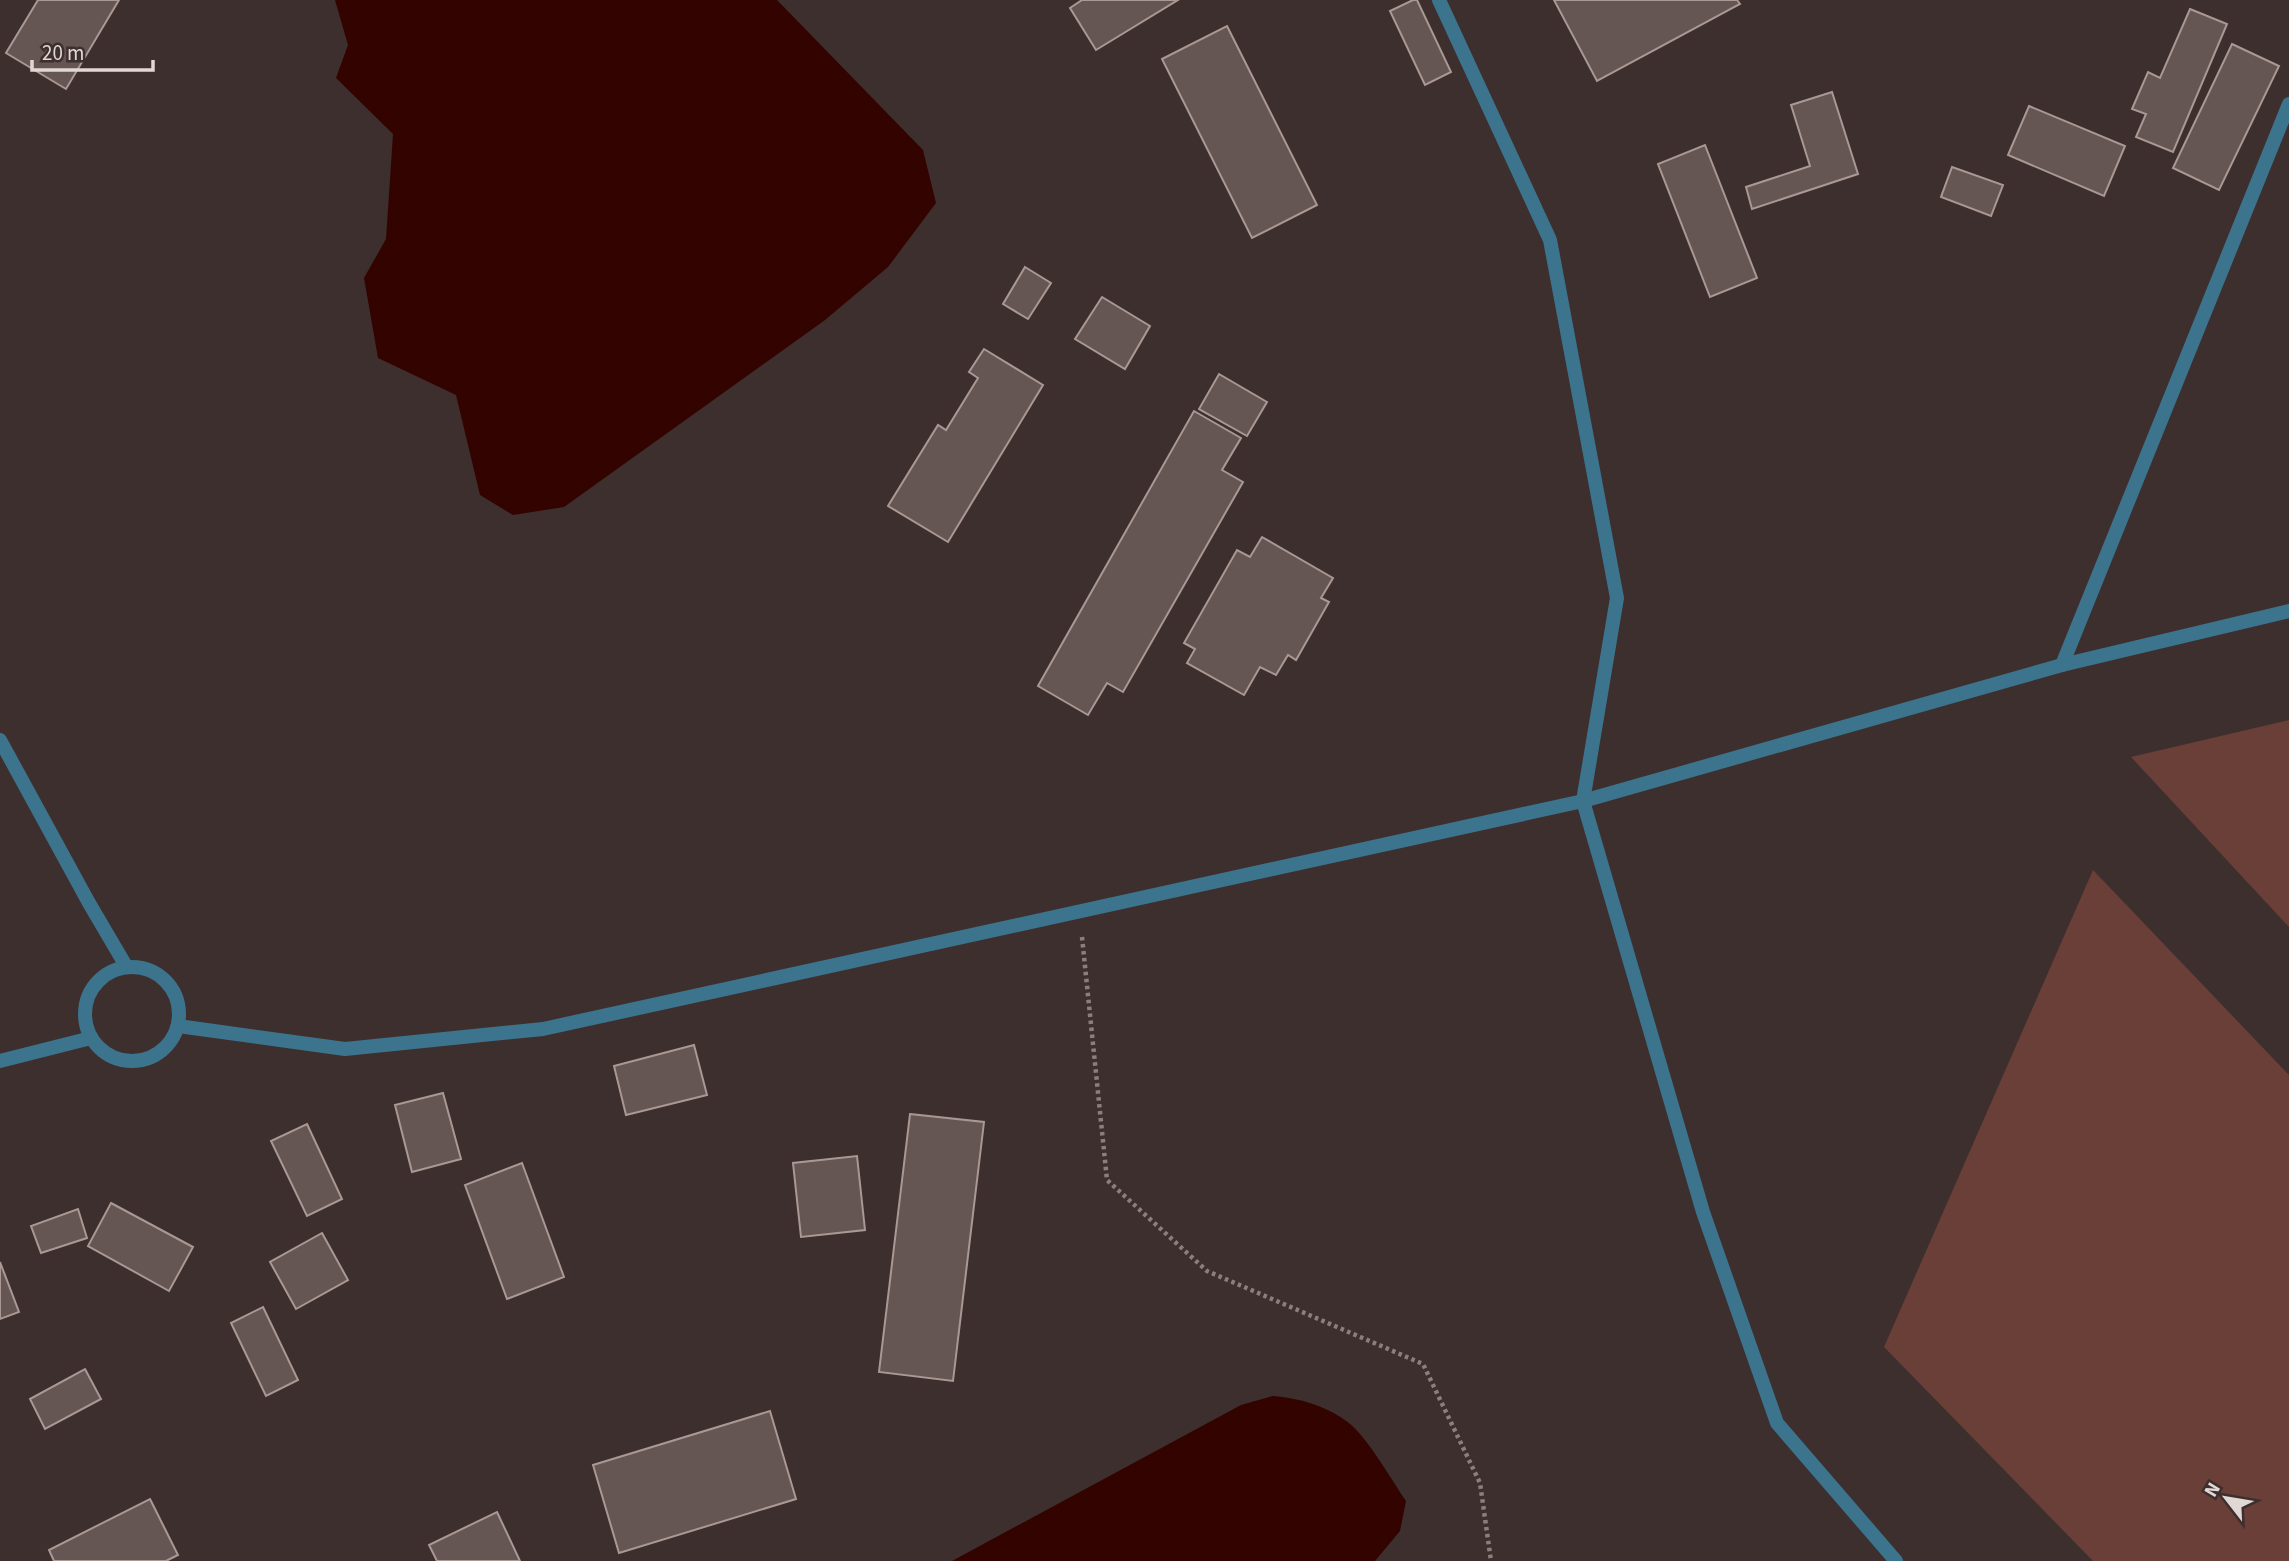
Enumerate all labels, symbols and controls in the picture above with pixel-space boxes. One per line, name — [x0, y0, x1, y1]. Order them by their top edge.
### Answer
scale bar — [32, 28, 152, 72]
text: 20 m — [42, 38, 84, 68]
north arrow — [2191, 1463, 2261, 1533]
text: N — [2198, 1478, 2228, 1502]

